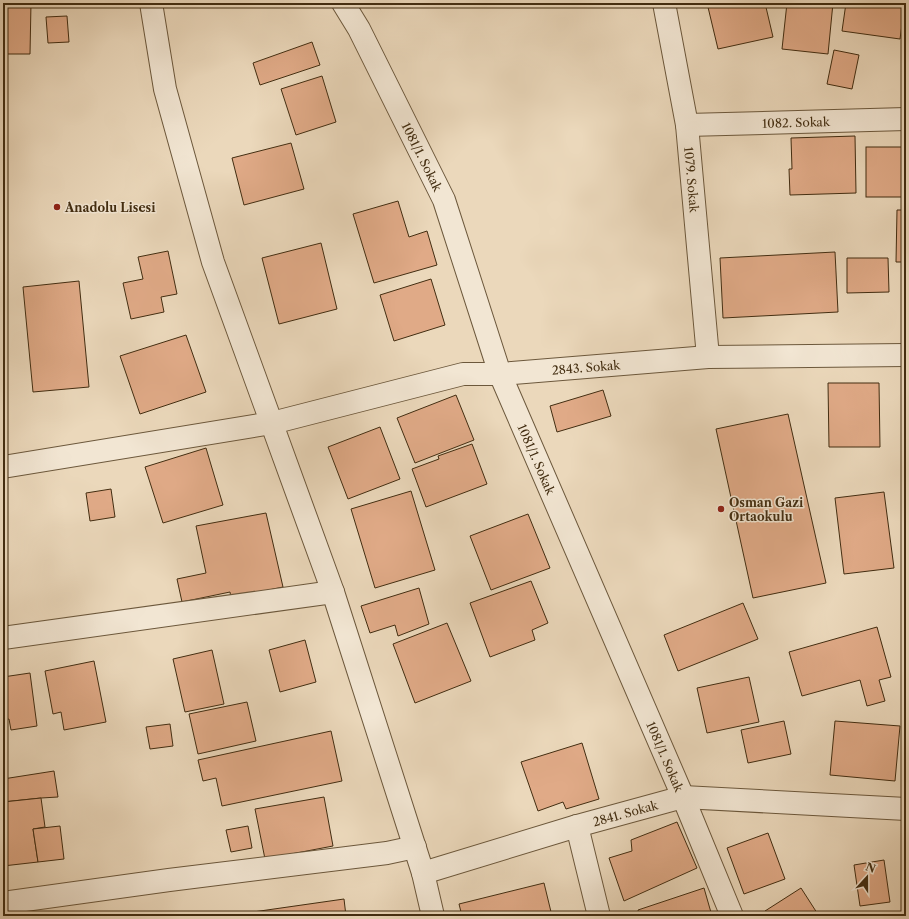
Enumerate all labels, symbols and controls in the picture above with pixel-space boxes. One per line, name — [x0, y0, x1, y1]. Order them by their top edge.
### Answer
street label: 1082. Sokak — [762, 114, 831, 130]
street label: 1081/1. Sokak — [399, 120, 446, 194]
street label: 1079. Sokak — [682, 146, 702, 214]
place label: Anadolu Lisesi — [64, 200, 156, 215]
marker: Anadolu Lisesi — [52, 202, 62, 212]
street label: 2843. Sokak — [551, 357, 622, 377]
street label: 1081/1. Sokak — [515, 422, 559, 498]
place label: Osman Gazi Ortaokulu — [729, 495, 804, 524]
marker: Osman Gazi Ortaokulu — [716, 504, 726, 514]
street label: 1081/1. Sokak — [644, 719, 688, 795]
street label: 2841. Sokak — [591, 796, 660, 829]
north arrow — [847, 857, 887, 897]
text: N — [864, 859, 878, 876]

